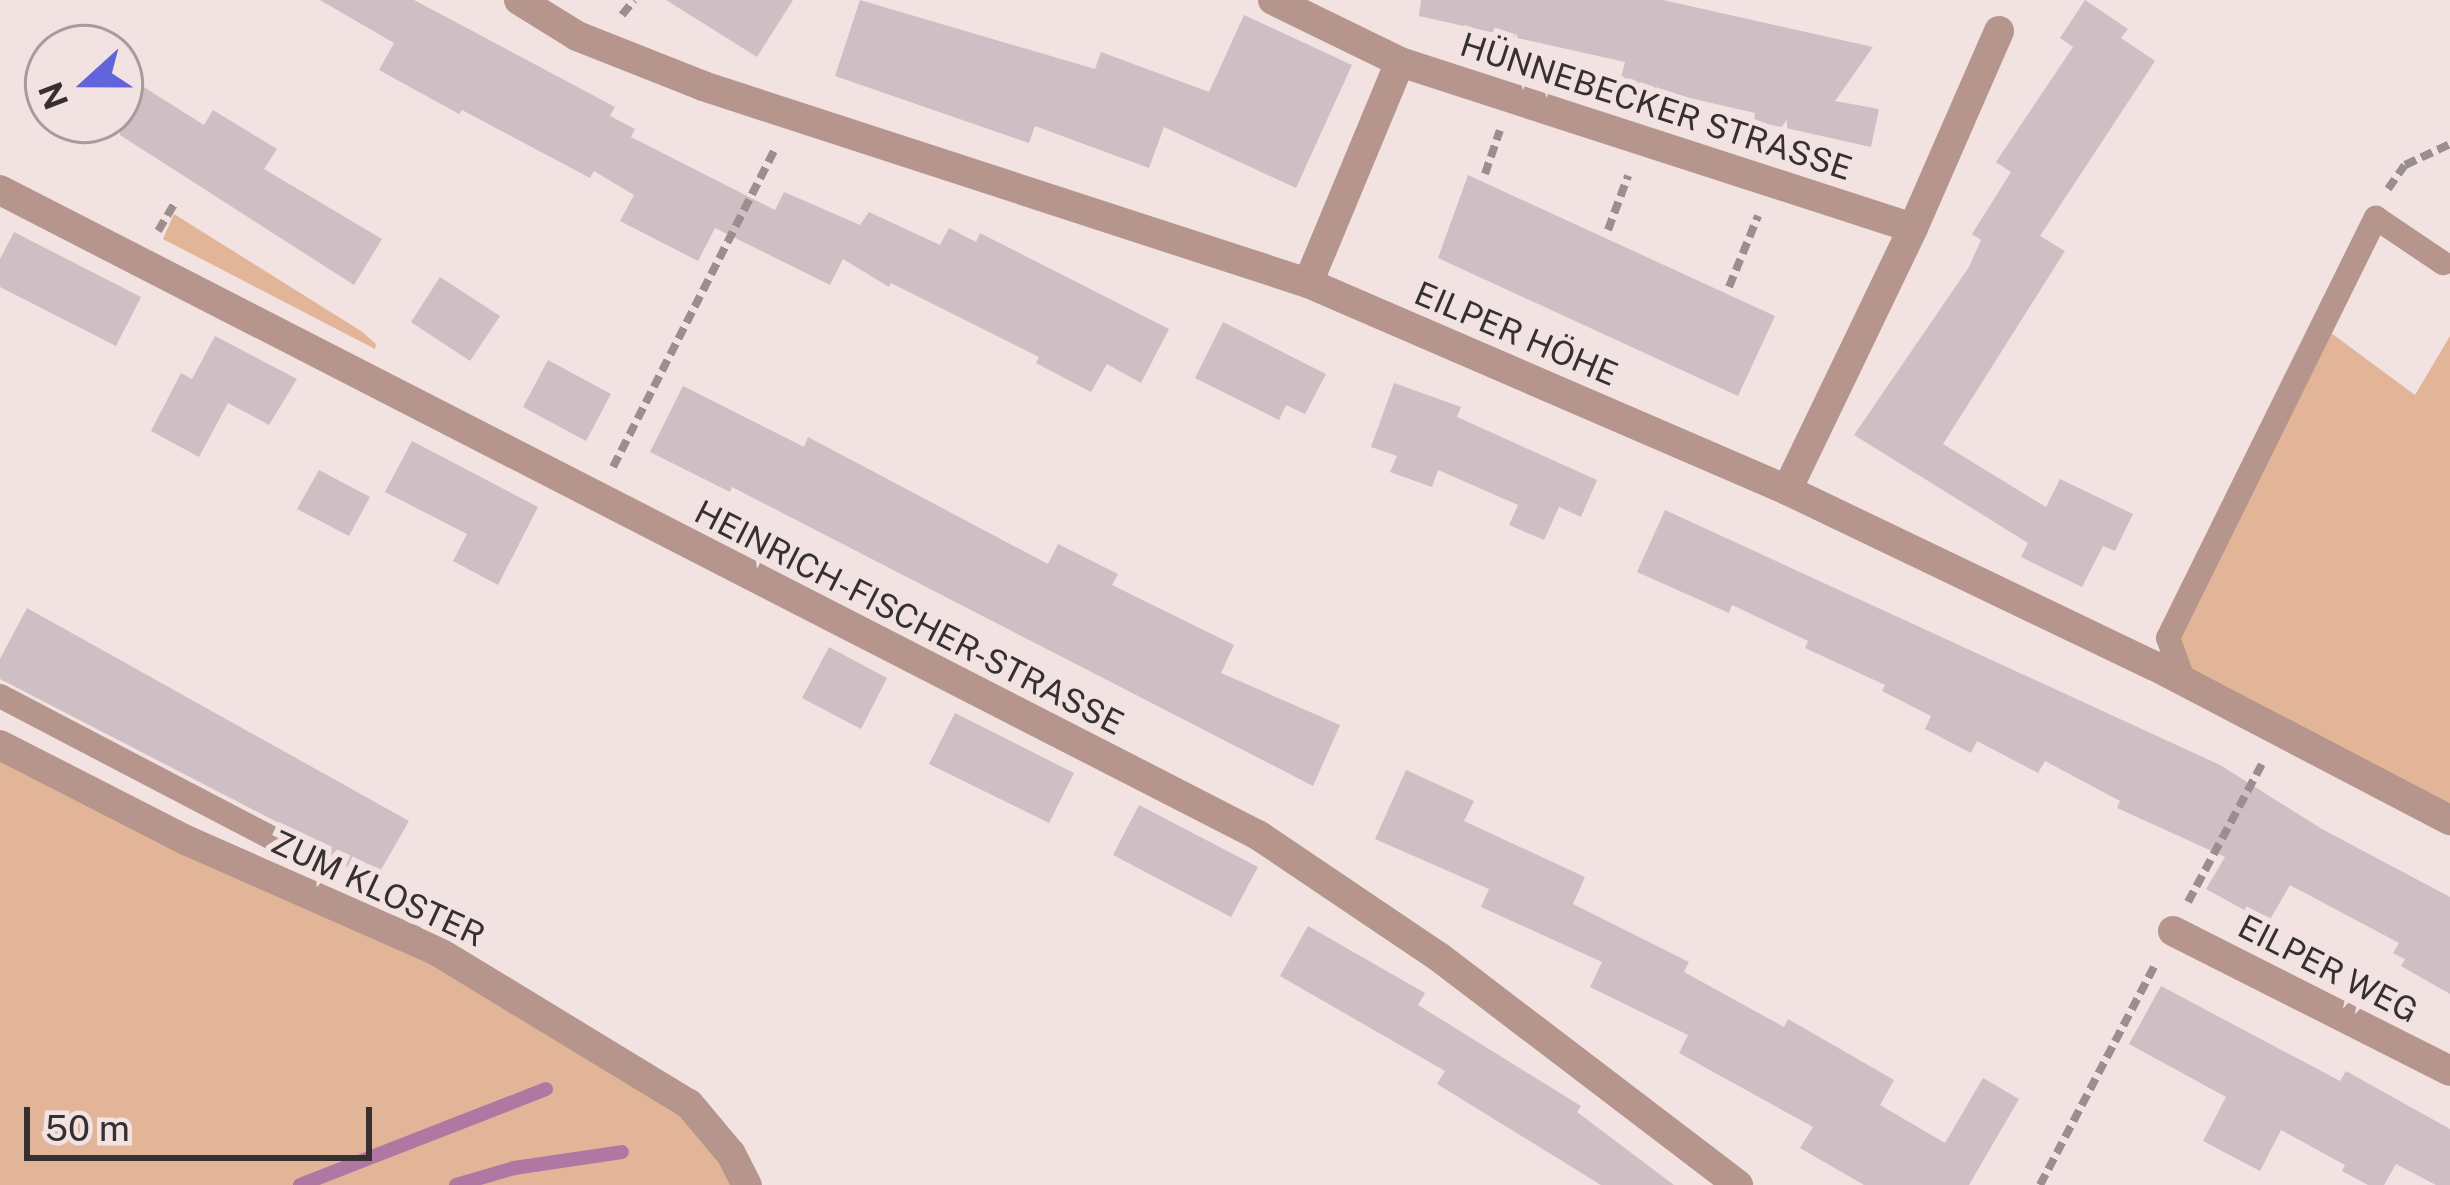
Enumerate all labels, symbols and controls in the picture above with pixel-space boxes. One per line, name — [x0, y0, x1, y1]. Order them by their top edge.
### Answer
north arrow — [24, 24, 144, 144]
street label: HÜNNEBECKER STRASSE — [1455, 25, 1857, 189]
text: N — [31, 77, 76, 115]
street label: EILPER HÖHE — [1409, 273, 1623, 395]
street label: HEINRICH-FISCHER-STRASSE — [688, 492, 1130, 744]
street label: ZUM KLOSTER — [265, 822, 491, 956]
street label: EILPER WEG — [2231, 907, 2425, 1031]
scale bar — [30, 1083, 378, 1157]
text: 50 m — [45, 1107, 130, 1149]

